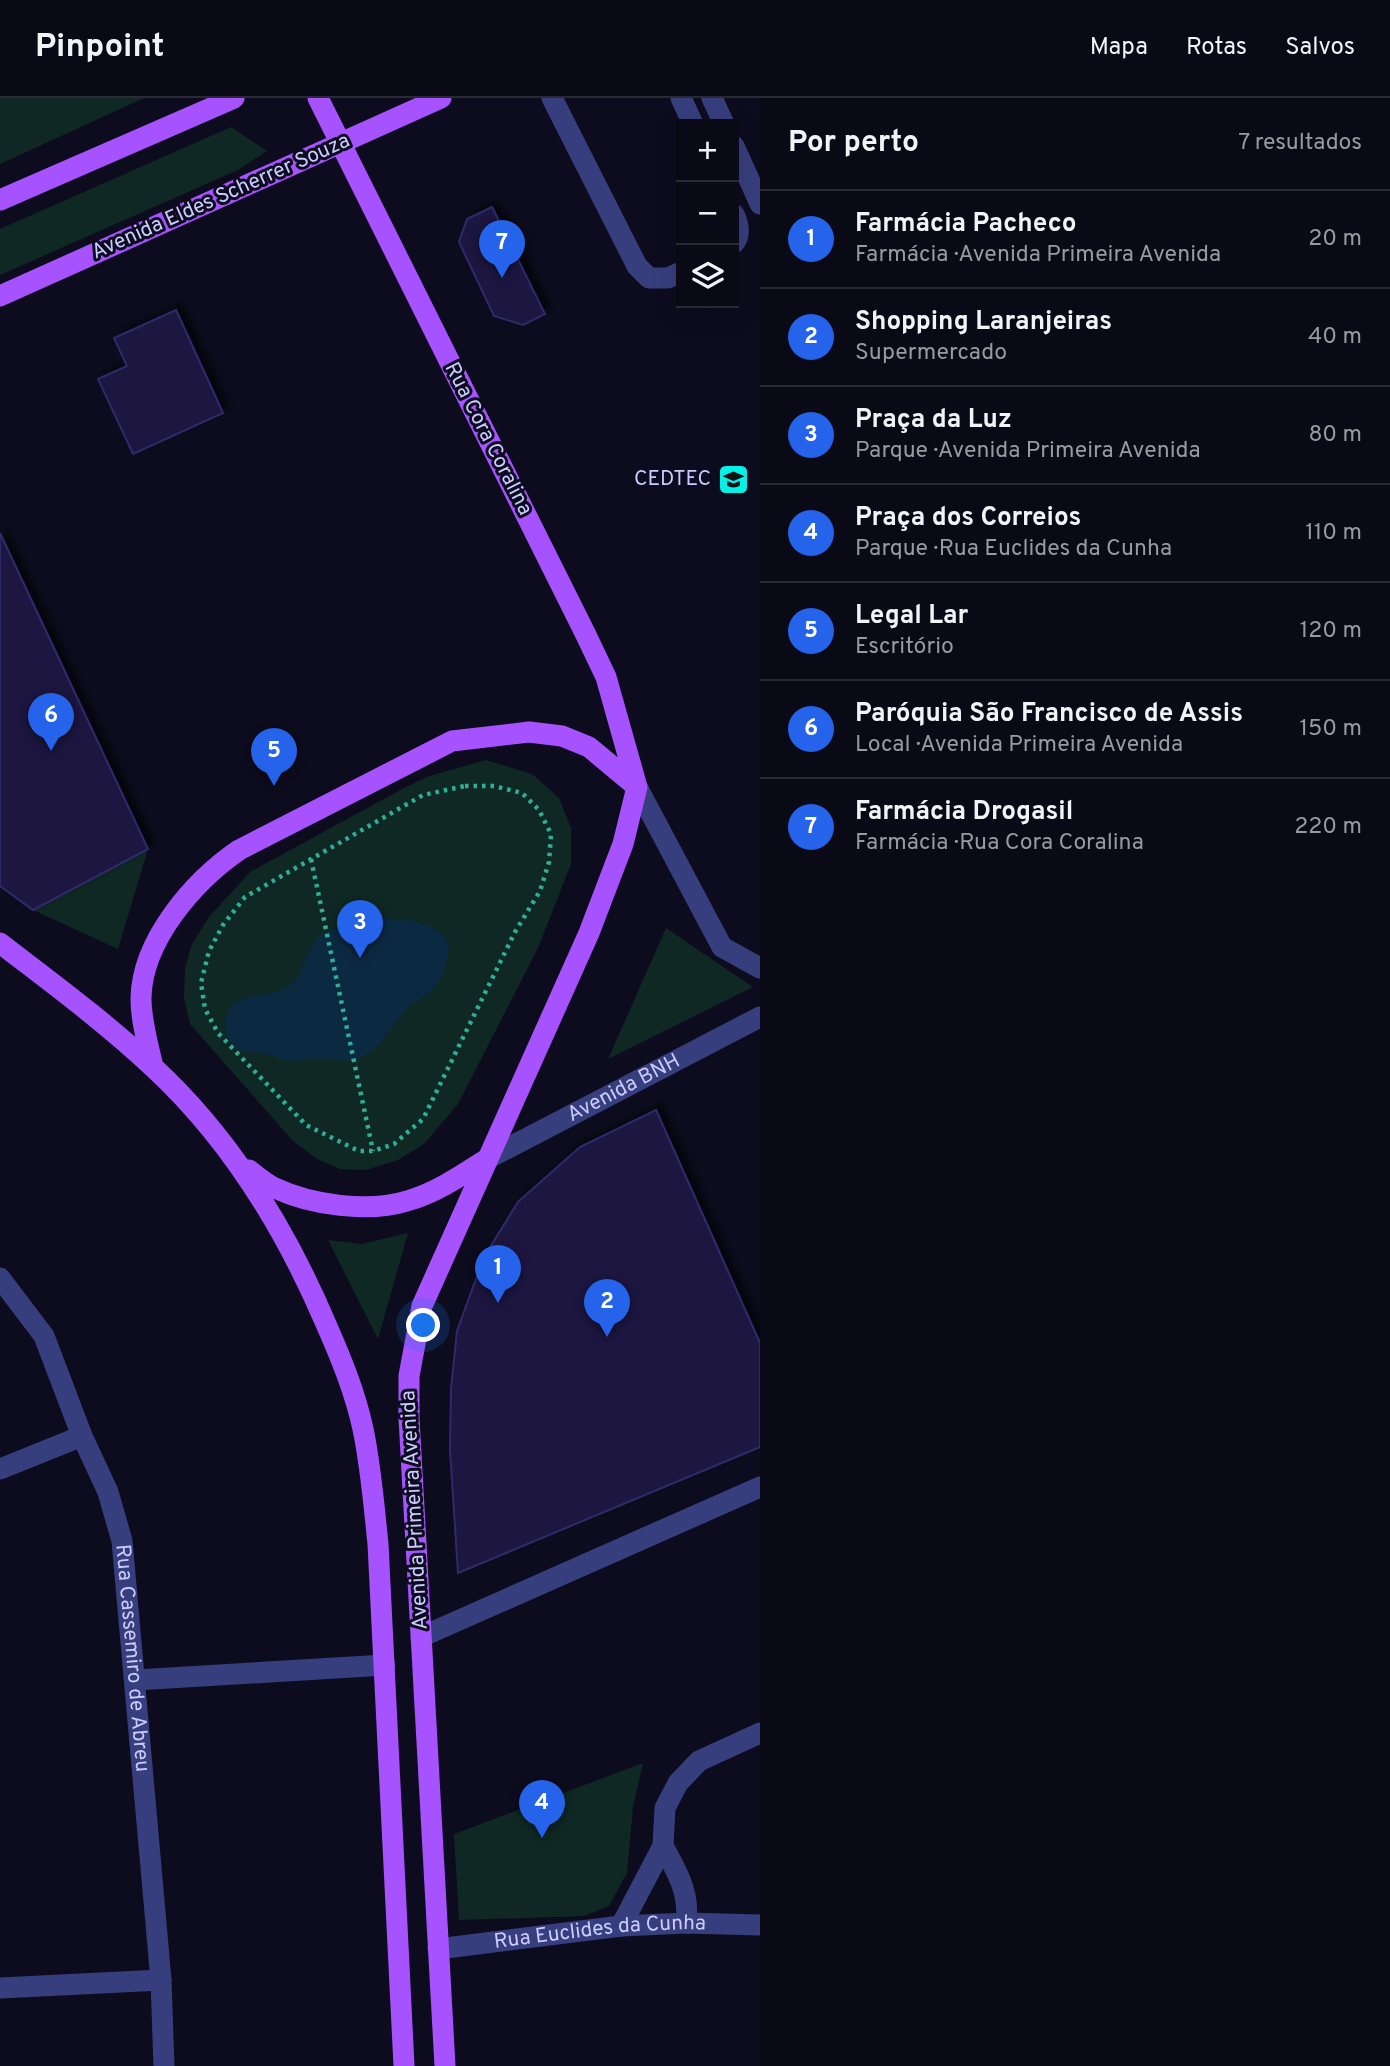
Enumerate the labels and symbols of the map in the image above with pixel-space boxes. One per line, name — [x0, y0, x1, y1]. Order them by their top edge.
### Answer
street label: Avenida Eldes Scherrer Souza — [88, 128, 354, 266]
pin: 7 — [479, 220, 525, 278]
street label: Rua Cora Coralina — [438, 358, 538, 520]
school or university icon: CEDTEC — [717, 462, 751, 496]
place label: CEDTEC — [634, 466, 711, 493]
pin: 6 — [28, 693, 74, 751]
pin: 5 — [251, 728, 297, 786]
pin: 3 — [337, 900, 383, 958]
street label: Avenida BNH — [563, 1047, 685, 1128]
pin: 1 — [475, 1245, 521, 1303]
pin: 2 — [584, 1279, 630, 1337]
your location — [406, 1308, 440, 1342]
street label: Avenida Primeira Avenida — [395, 1389, 435, 1631]
street label: Rua Cassemiro de Abreu — [109, 1543, 156, 1773]
pin: 4 — [519, 1780, 565, 1838]
street label: Rua Euclides da Cunha — [492, 1909, 706, 1955]

